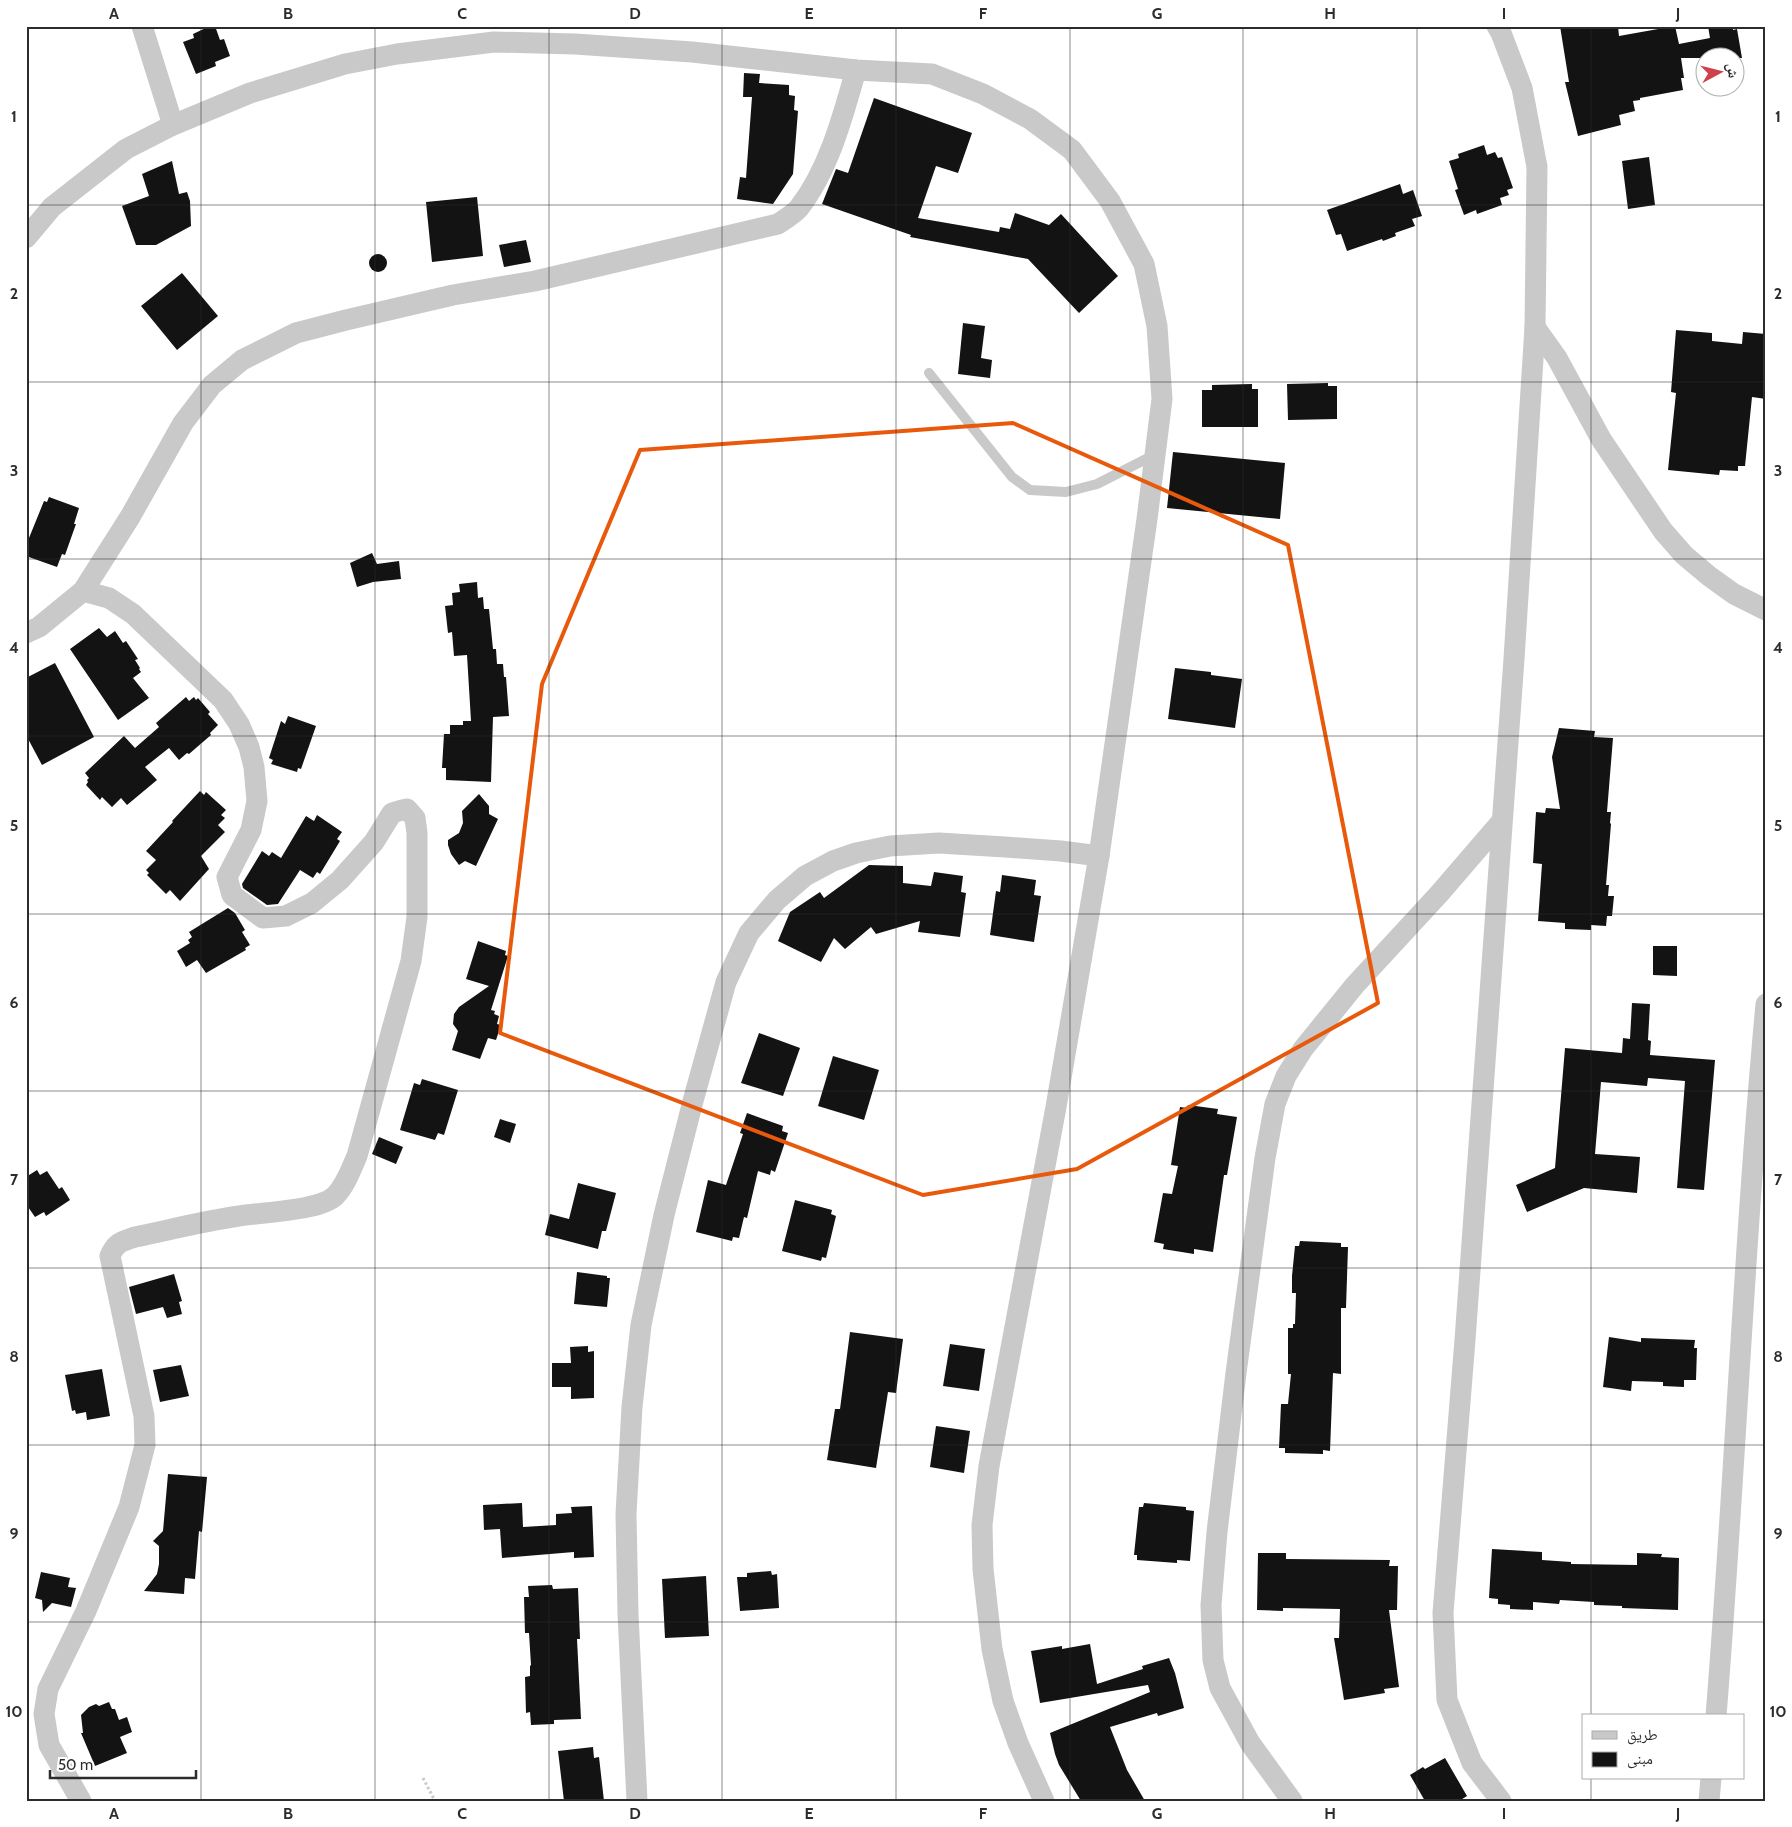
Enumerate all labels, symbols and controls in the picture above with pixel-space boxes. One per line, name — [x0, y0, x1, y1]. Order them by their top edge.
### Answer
text: A — [109, 4, 119, 23]
text: B — [283, 4, 293, 23]
text: C — [457, 4, 467, 23]
text: D — [629, 4, 641, 23]
text: E — [804, 4, 814, 23]
text: F — [979, 4, 988, 23]
text: G — [1152, 4, 1162, 23]
text: H — [1324, 4, 1336, 23]
text: I — [1502, 4, 1506, 23]
text: J — [1675, 4, 1680, 23]
north arrow — [1694, 48, 1744, 98]
text: ش — [1723, 62, 1743, 79]
text: 1 — [11, 107, 17, 126]
text: 1 — [1775, 107, 1781, 126]
text: 2 — [10, 284, 18, 303]
text: 2 — [1774, 284, 1782, 303]
text: 3 — [10, 461, 18, 480]
text: 3 — [1774, 461, 1782, 480]
text: 4 — [9, 638, 19, 657]
text: 4 — [1773, 638, 1783, 657]
text: 5 — [10, 816, 18, 835]
text: 5 — [1774, 816, 1782, 835]
text: 6 — [10, 993, 19, 1012]
text: 6 — [1774, 993, 1783, 1012]
text: 7 — [10, 1170, 19, 1189]
text: 7 — [1774, 1170, 1783, 1189]
text: 8 — [9, 1347, 19, 1366]
text: 8 — [1773, 1347, 1783, 1366]
text: 9 — [10, 1524, 19, 1543]
text: 9 — [1774, 1524, 1783, 1543]
text: 10 — [5, 1702, 23, 1721]
text: 10 — [1769, 1702, 1787, 1721]
legend — [1582, 1714, 1744, 1780]
text: طريق — [1627, 1726, 1658, 1745]
scale bar — [50, 1747, 196, 1779]
text: مبنى — [1627, 1750, 1653, 1769]
text: 50 m — [58, 1756, 93, 1774]
text: A — [109, 1804, 119, 1823]
text: B — [283, 1804, 293, 1823]
text: C — [457, 1804, 467, 1823]
text: D — [629, 1804, 641, 1823]
text: E — [804, 1804, 814, 1823]
text: F — [979, 1804, 988, 1823]
text: G — [1152, 1804, 1162, 1823]
text: H — [1324, 1804, 1336, 1823]
text: I — [1502, 1804, 1506, 1823]
text: J — [1675, 1804, 1680, 1823]

